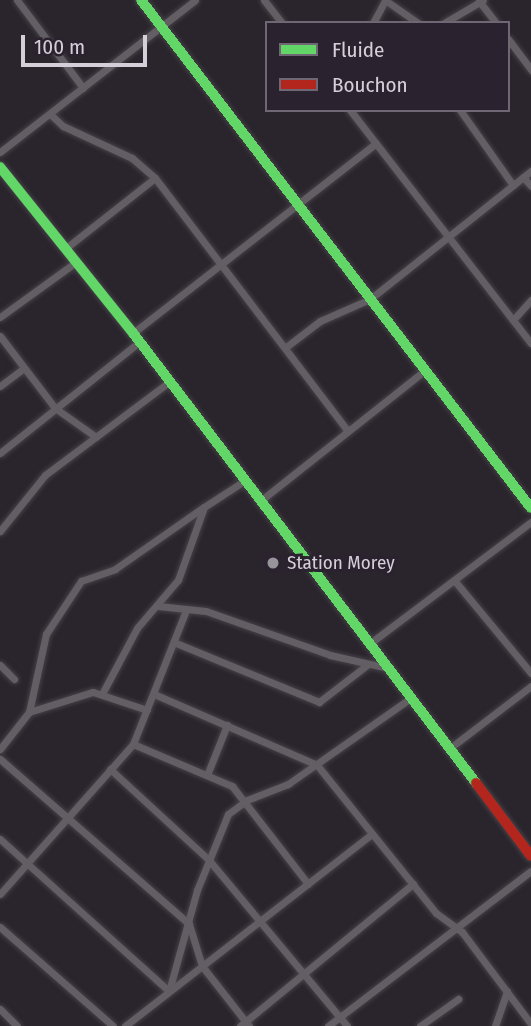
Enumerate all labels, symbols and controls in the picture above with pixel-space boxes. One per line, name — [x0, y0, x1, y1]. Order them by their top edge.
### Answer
scale bar — [24, 21, 150, 65]
legend — [265, 21, 510, 112]
text: 100 m — [34, 34, 85, 60]
text: Fluide — [332, 37, 384, 63]
text: Bouchon — [332, 72, 408, 98]
place label: Station Morey — [287, 552, 395, 574]
marker: Station Morey — [265, 555, 281, 571]

